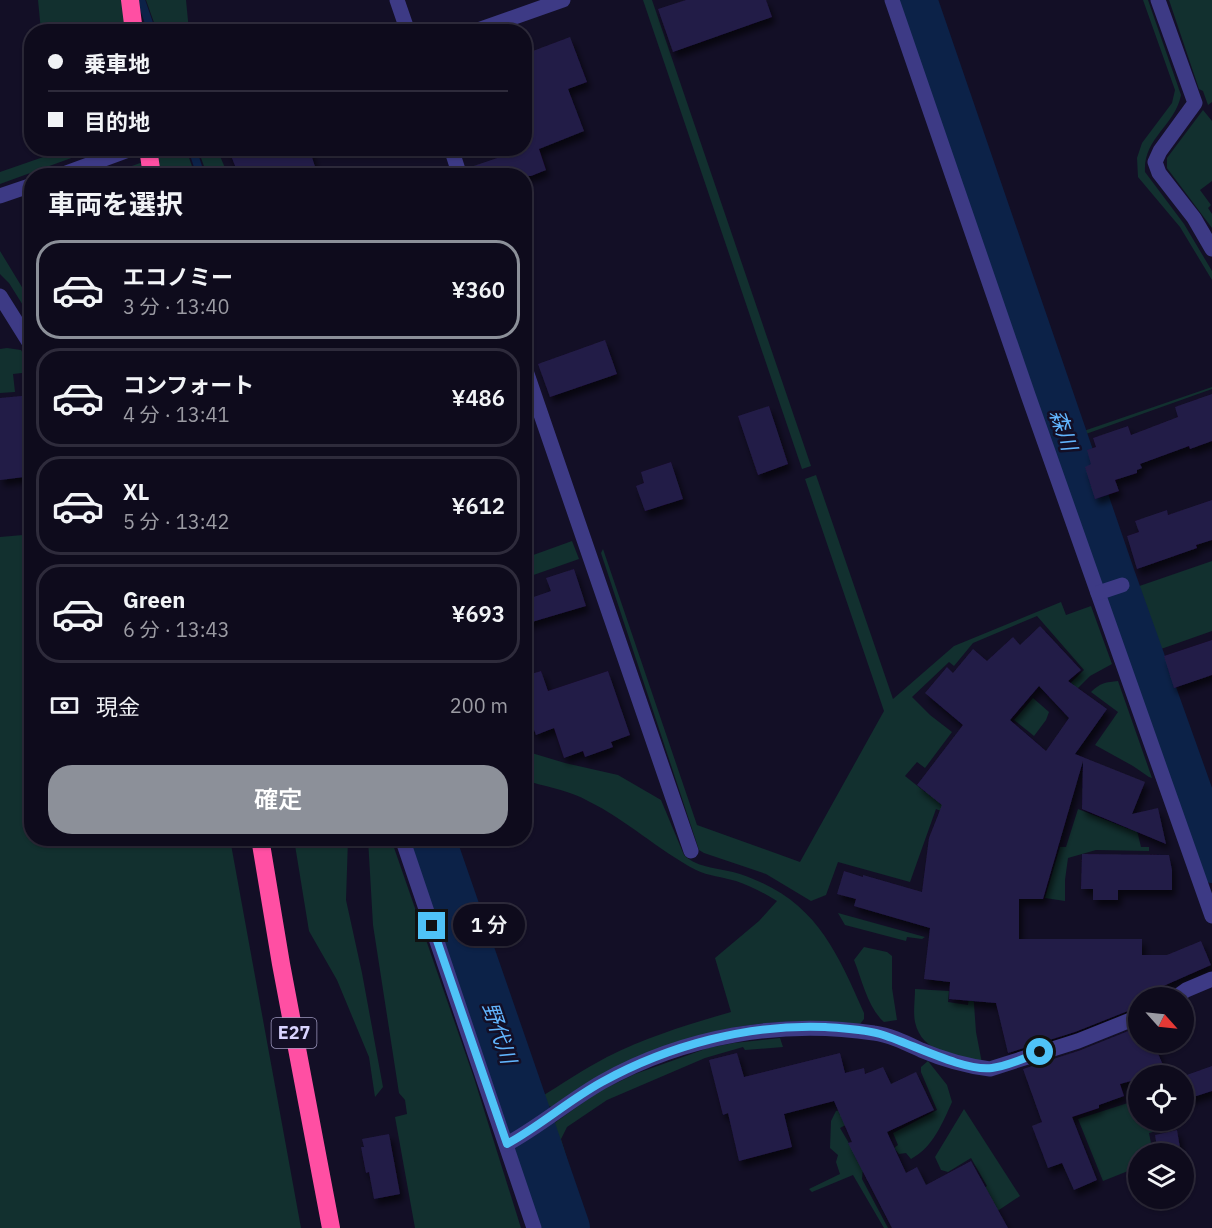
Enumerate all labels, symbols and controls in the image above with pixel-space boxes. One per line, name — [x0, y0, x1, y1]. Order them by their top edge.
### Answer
text: 乗車地 — [84, 49, 150, 78]
text: 目的地 — [84, 107, 150, 136]
text: 車両を選択 — [48, 186, 183, 221]
text: エコノミー — [123, 262, 233, 291]
icon: car — [51, 263, 105, 317]
text: ¥360 — [451, 275, 505, 304]
text: 3 分 · 13:40 — [123, 293, 230, 320]
text: コンフォート — [123, 370, 254, 399]
icon: car — [51, 371, 105, 425]
text: ¥486 — [451, 383, 505, 412]
text: 4 分 · 13:41 — [123, 401, 230, 428]
water label: 森川 — [1044, 405, 1085, 456]
text: XL — [123, 477, 149, 506]
icon: car — [51, 479, 105, 533]
text: ¥612 — [451, 491, 505, 520]
text: 5 分 · 13:42 — [123, 508, 230, 535]
text: Green — [123, 585, 185, 614]
icon: car — [51, 587, 105, 641]
text: ¥693 — [451, 599, 505, 628]
text: 6 分 · 13:43 — [123, 616, 230, 643]
icon: cash — [48, 689, 81, 722]
text: 現金 — [96, 692, 140, 721]
text: 200 m — [450, 692, 508, 719]
button: 確定 — [48, 765, 508, 834]
callout: 1 分 — [453, 905, 525, 947]
text: 1 分 — [471, 911, 507, 938]
route end — [418, 912, 445, 939]
north arrow — [1128, 987, 1194, 1053]
map controls — [1128, 987, 1194, 1209]
water label: 野代川 — [476, 998, 524, 1069]
road number: E27 — [272, 1018, 316, 1048]
route start — [1026, 1038, 1053, 1065]
button: locate — [1128, 1065, 1194, 1131]
button: layers — [1128, 1143, 1194, 1209]

